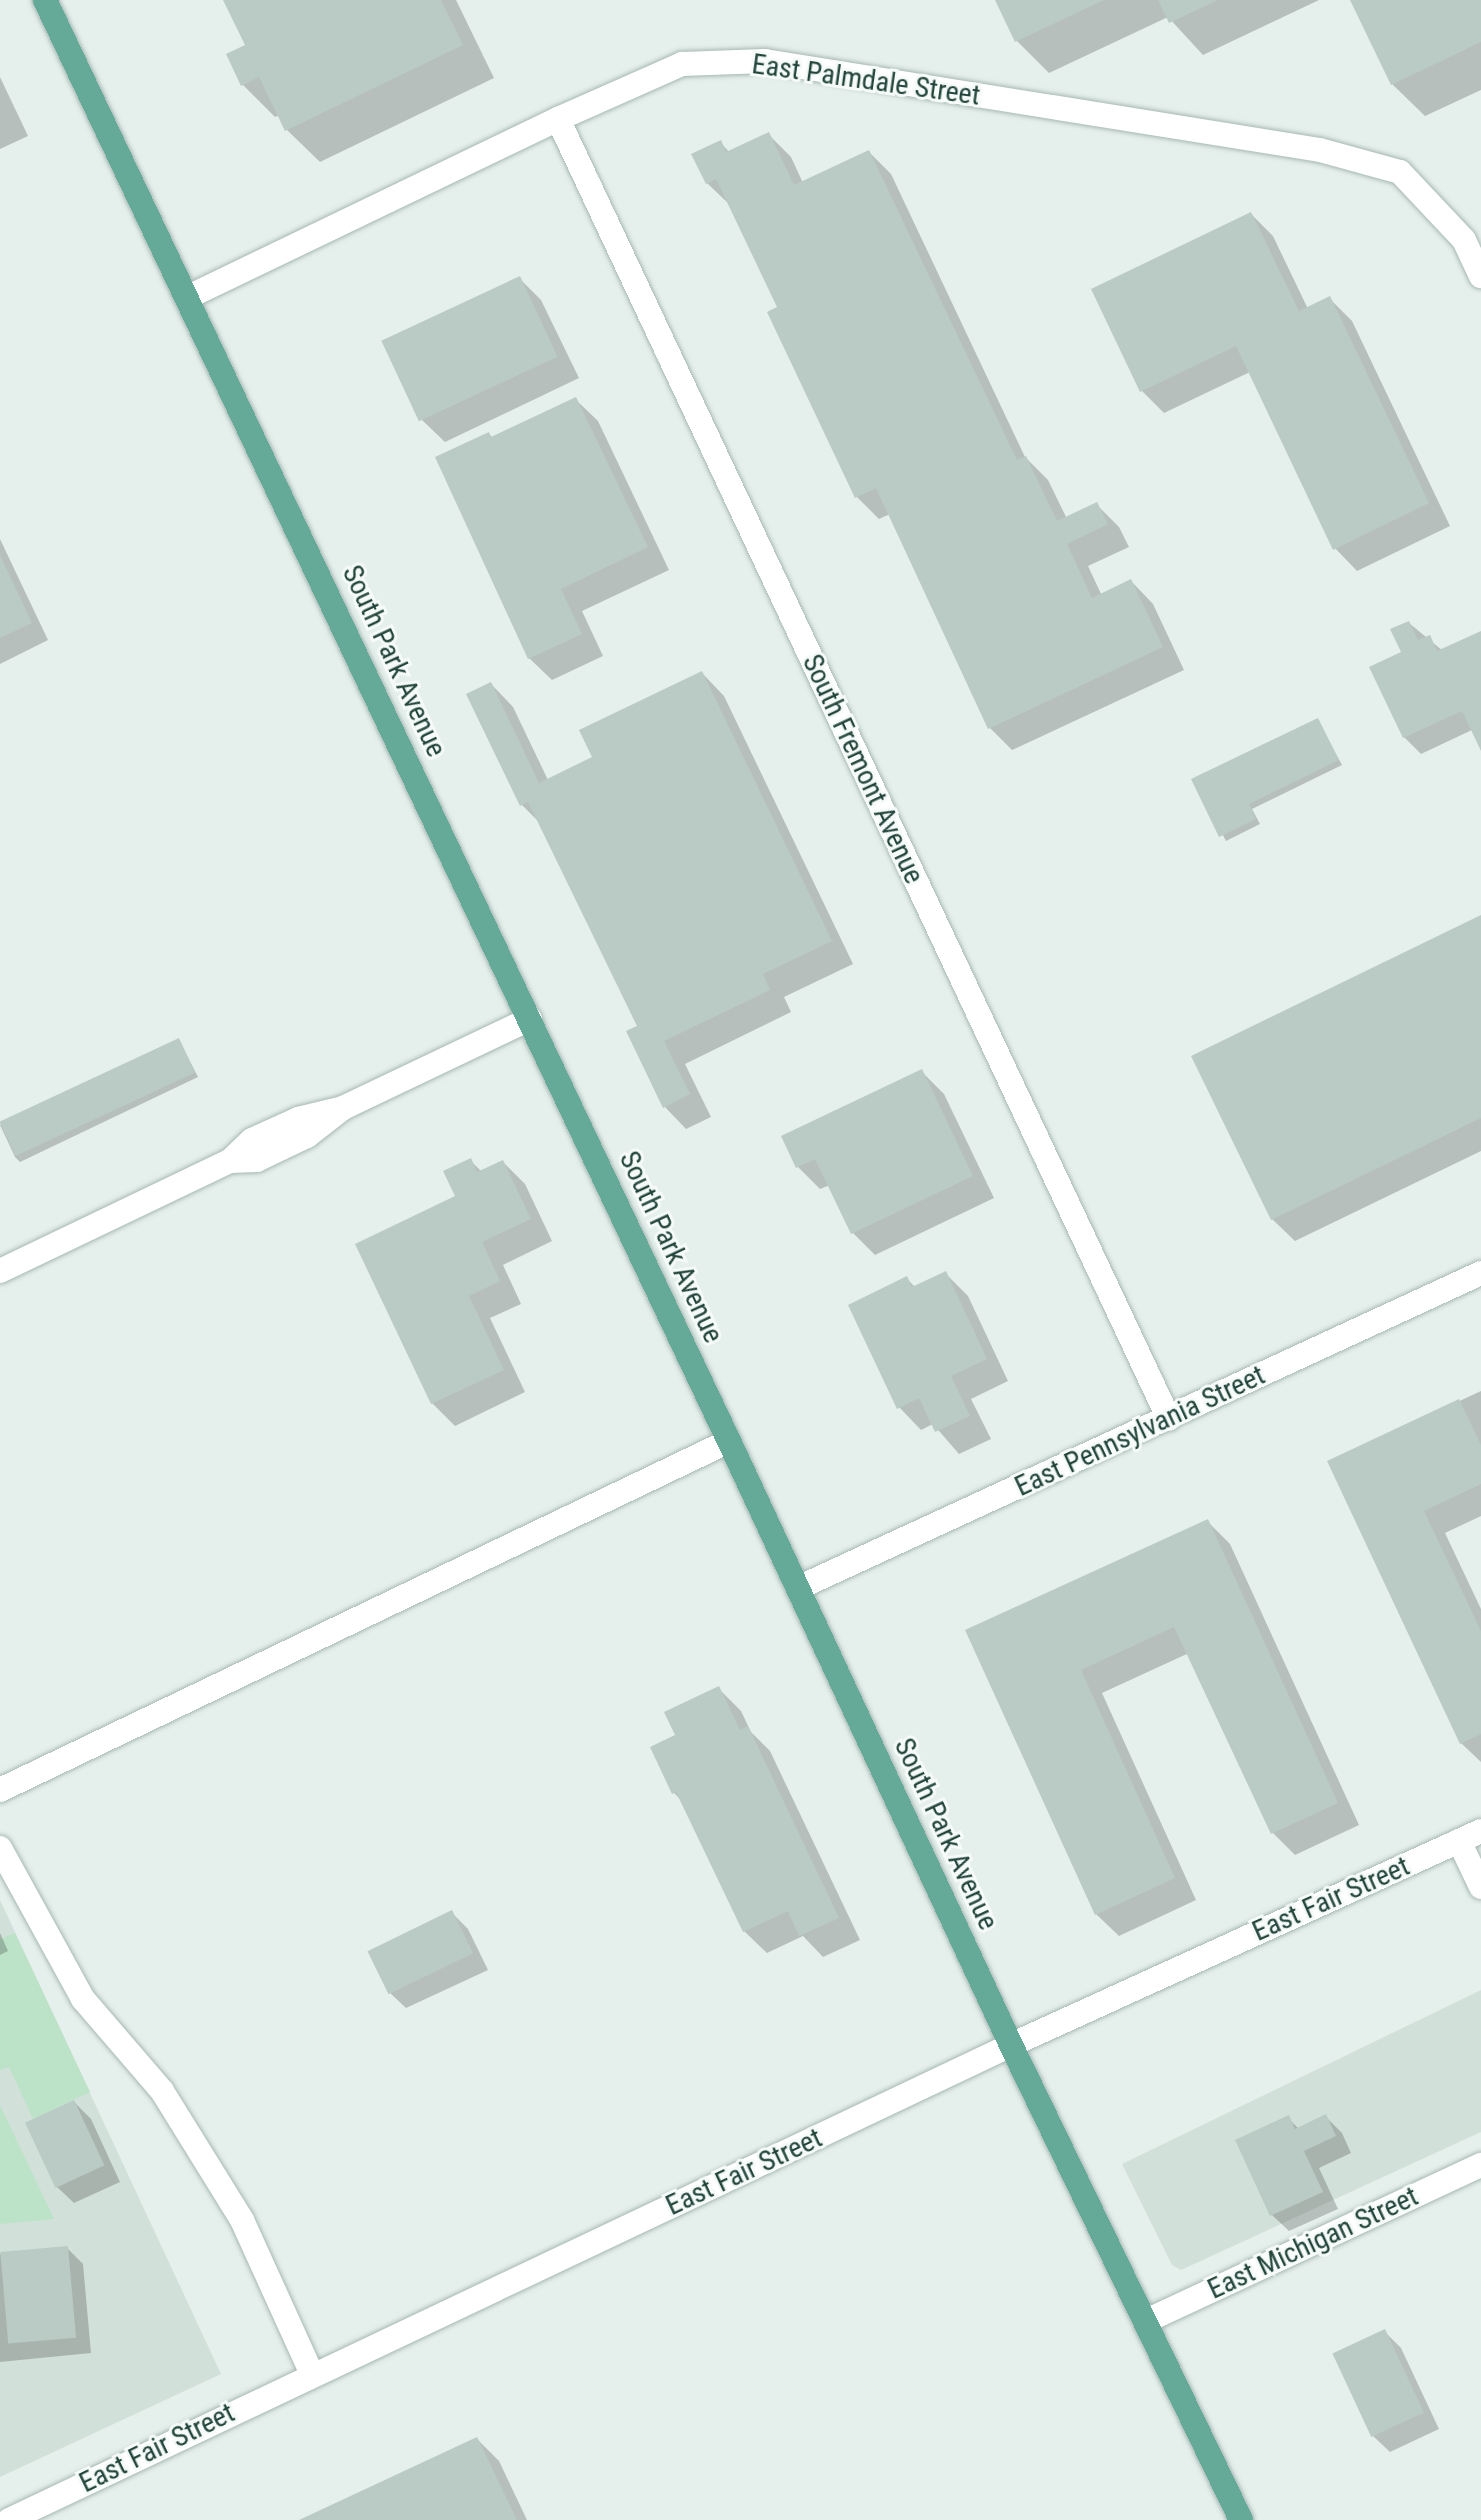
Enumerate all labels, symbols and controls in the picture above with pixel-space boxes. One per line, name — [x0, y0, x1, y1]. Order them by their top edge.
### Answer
street label: East Palmdale Street — [750, 47, 982, 113]
street label: South Park Avenue — [335, 560, 453, 762]
street label: South Fremont Avenue — [795, 649, 931, 889]
street label: South Park Avenue — [612, 1146, 730, 1348]
street label: East Pennsylvania Street — [1010, 1358, 1270, 1504]
street label: South Park Avenue — [887, 1733, 1005, 1935]
street label: East Fair Street — [1247, 1849, 1415, 1949]
street label: East Fair Street — [661, 2121, 827, 2223]
street label: East Michigan Street — [1203, 2180, 1423, 2306]
street label: East Fair Street — [74, 2396, 240, 2500]

